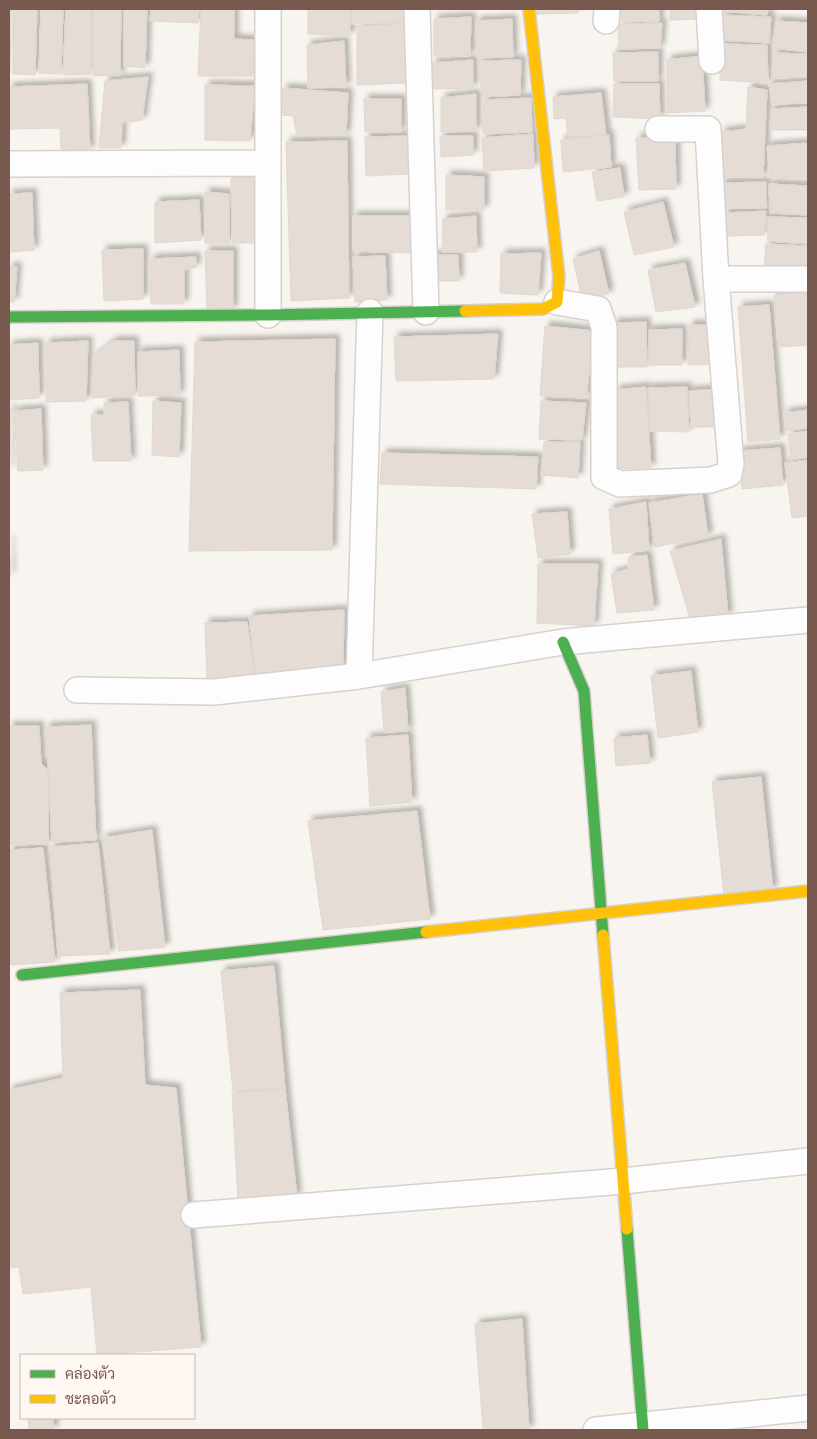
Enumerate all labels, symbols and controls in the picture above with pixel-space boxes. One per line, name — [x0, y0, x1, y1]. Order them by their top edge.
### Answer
legend — [20, 1354, 195, 1419]
text: คล่องตัว — [65, 1363, 115, 1385]
text: ชะลอตัว — [65, 1388, 116, 1410]

